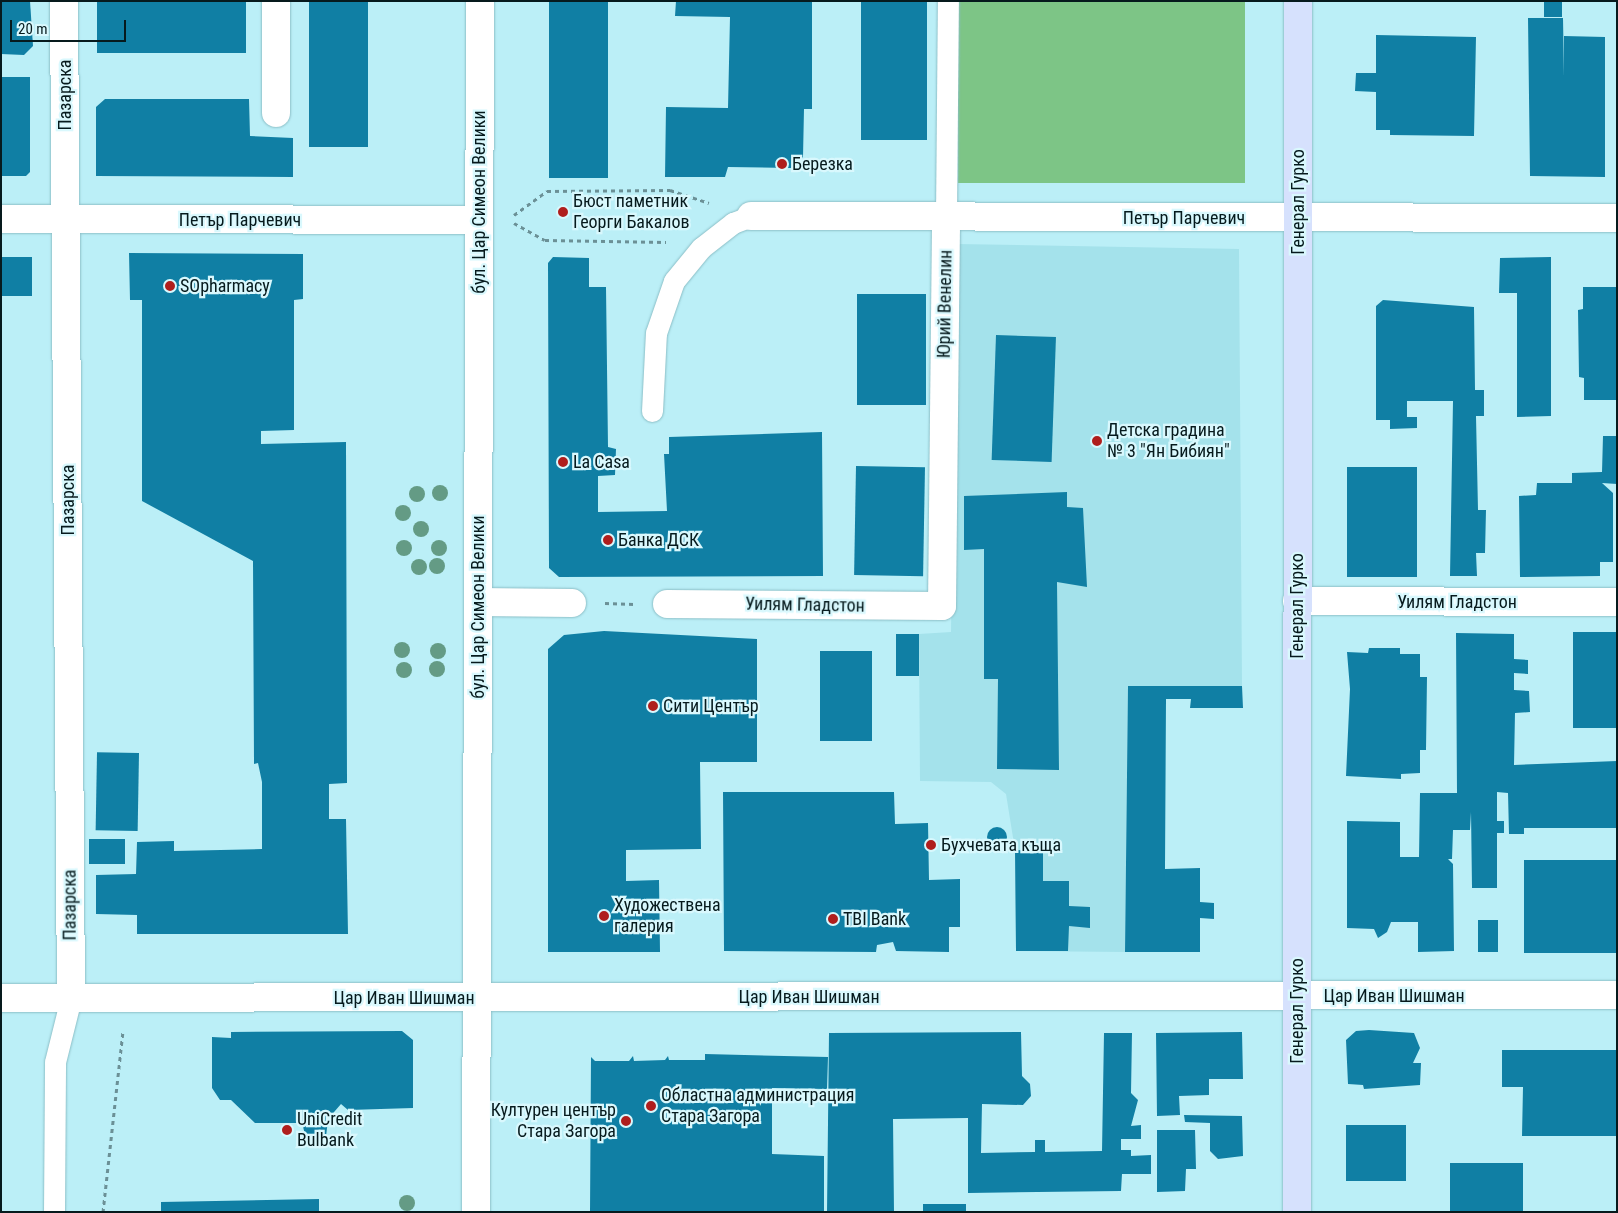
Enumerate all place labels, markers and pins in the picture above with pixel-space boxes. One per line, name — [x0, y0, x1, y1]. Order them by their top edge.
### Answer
place label: Березка — [792, 153, 853, 175]
marker: Березка — [776, 158, 788, 170]
place label: Бюст паметник Георги Бакалов — [573, 191, 690, 233]
marker: Бюст паметник Георги Бакалов — [557, 206, 569, 218]
place label: SOpharmacy — [180, 275, 270, 297]
marker: SOpharmacy — [164, 280, 176, 292]
place label: Детска градина № 3 "Ян Бибиян" — [1107, 420, 1230, 462]
marker: Детска градина № 3 "Ян Бибиян" — [1091, 435, 1103, 447]
place label: La Casa — [573, 451, 630, 473]
marker: La Casa — [557, 456, 569, 468]
place label: Банка ДСК — [618, 529, 699, 551]
marker: Банка ДСК — [602, 534, 614, 546]
place label: Сити Център — [663, 695, 759, 717]
marker: Сити Център — [647, 700, 659, 712]
place label: Бухчевата къща — [941, 834, 1061, 856]
marker: Бухчевата къща — [925, 839, 937, 851]
place label: Художествена галерия — [614, 895, 721, 938]
place label: TBI Bank — [843, 908, 906, 930]
marker: Художествена галерия — [598, 910, 610, 922]
marker: TBI Bank — [827, 913, 839, 925]
place label: Областна администрация Стара Загора — [661, 1085, 854, 1128]
place label: Културен център Стара Загора — [491, 1100, 616, 1142]
marker: Областна администрация Стара Загора — [645, 1100, 657, 1112]
place label: UniCredit Bulbank — [297, 1109, 362, 1152]
marker: Културен център Стара Загора — [620, 1115, 632, 1127]
marker: UniCredit Bulbank — [281, 1124, 293, 1136]

